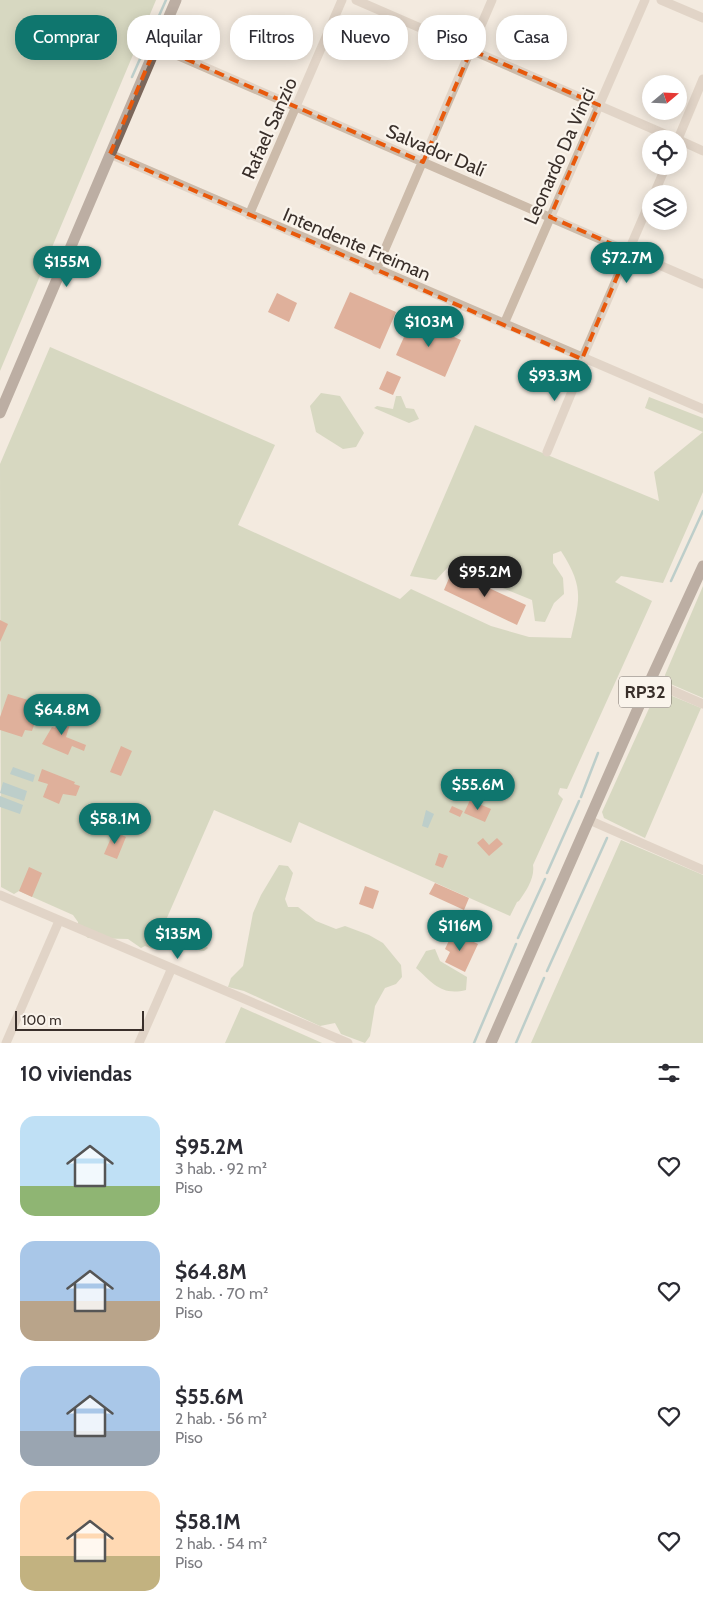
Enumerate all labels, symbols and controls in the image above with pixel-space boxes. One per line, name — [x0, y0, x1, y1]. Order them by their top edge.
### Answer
chip: Comprar — [15, 15, 117, 60]
chip: Alquilar — [127, 15, 220, 60]
chip: Filtros — [230, 15, 313, 60]
chip: Nuevo — [323, 15, 408, 60]
chip: Piso — [418, 15, 486, 60]
chip: Casa — [496, 15, 567, 60]
street label: Rafael Sanzio — [237, 74, 302, 182]
north arrow — [642, 75, 688, 120]
map controls — [642, 75, 687, 230]
street label: Leonardo Da Vinci — [519, 84, 600, 228]
street label: Salvador Dalí — [383, 119, 489, 182]
button: locate — [642, 130, 687, 175]
button: layers — [642, 185, 687, 230]
street label: Intendente Freiman — [280, 203, 434, 286]
pin: $72.7M — [586, 242, 668, 284]
pin: $155M — [32, 246, 102, 288]
text: $72.7M — [602, 248, 652, 267]
text: $155M — [44, 252, 90, 271]
pin: $103M — [394, 306, 464, 348]
text: $103M — [405, 312, 453, 331]
pin: $93.3M — [514, 360, 596, 402]
text: $93.3M — [529, 366, 581, 385]
pin: $95.2M — [444, 556, 526, 598]
text: $95.2M — [459, 562, 511, 581]
road number: RP32 — [619, 676, 671, 708]
pin: $64.8M — [21, 694, 103, 736]
text: $64.8M — [35, 700, 89, 719]
pin: $55.6M — [437, 768, 519, 811]
text: $55.6M — [452, 775, 504, 794]
pin: $58.1M — [74, 802, 156, 845]
text: $58.1M — [90, 809, 140, 828]
pin: $116M — [425, 910, 495, 952]
text: $116M — [438, 916, 482, 935]
pin: $135M — [143, 918, 213, 960]
text: $135M — [155, 924, 201, 943]
scale bar — [15, 1008, 144, 1031]
text: 100 m — [22, 1011, 62, 1029]
icon: filters — [655, 1059, 683, 1087]
text: 10 viviendas — [20, 1061, 132, 1086]
text: $95.2M — [175, 1134, 244, 1159]
icon: home — [60, 1136, 120, 1196]
icon: heart — [655, 1152, 683, 1180]
text: 3 hab. · 92 m² — [175, 1159, 267, 1178]
text: Piso — [175, 1178, 203, 1197]
text: $64.8M — [175, 1259, 247, 1284]
icon: home — [60, 1261, 120, 1321]
icon: heart — [655, 1277, 683, 1305]
text: 2 hab. · 70 m² — [175, 1284, 268, 1303]
text: Piso — [175, 1303, 203, 1322]
text: $55.6M — [175, 1384, 244, 1409]
icon: home — [60, 1386, 120, 1446]
icon: heart — [655, 1402, 683, 1430]
text: 2 hab. · 56 m² — [175, 1409, 267, 1428]
text: Piso — [175, 1428, 203, 1447]
text: $58.1M — [175, 1509, 241, 1534]
icon: home — [60, 1511, 120, 1571]
icon: heart — [655, 1527, 683, 1555]
text: 2 hab. · 54 m² — [175, 1534, 267, 1553]
text: Piso — [175, 1553, 203, 1572]

